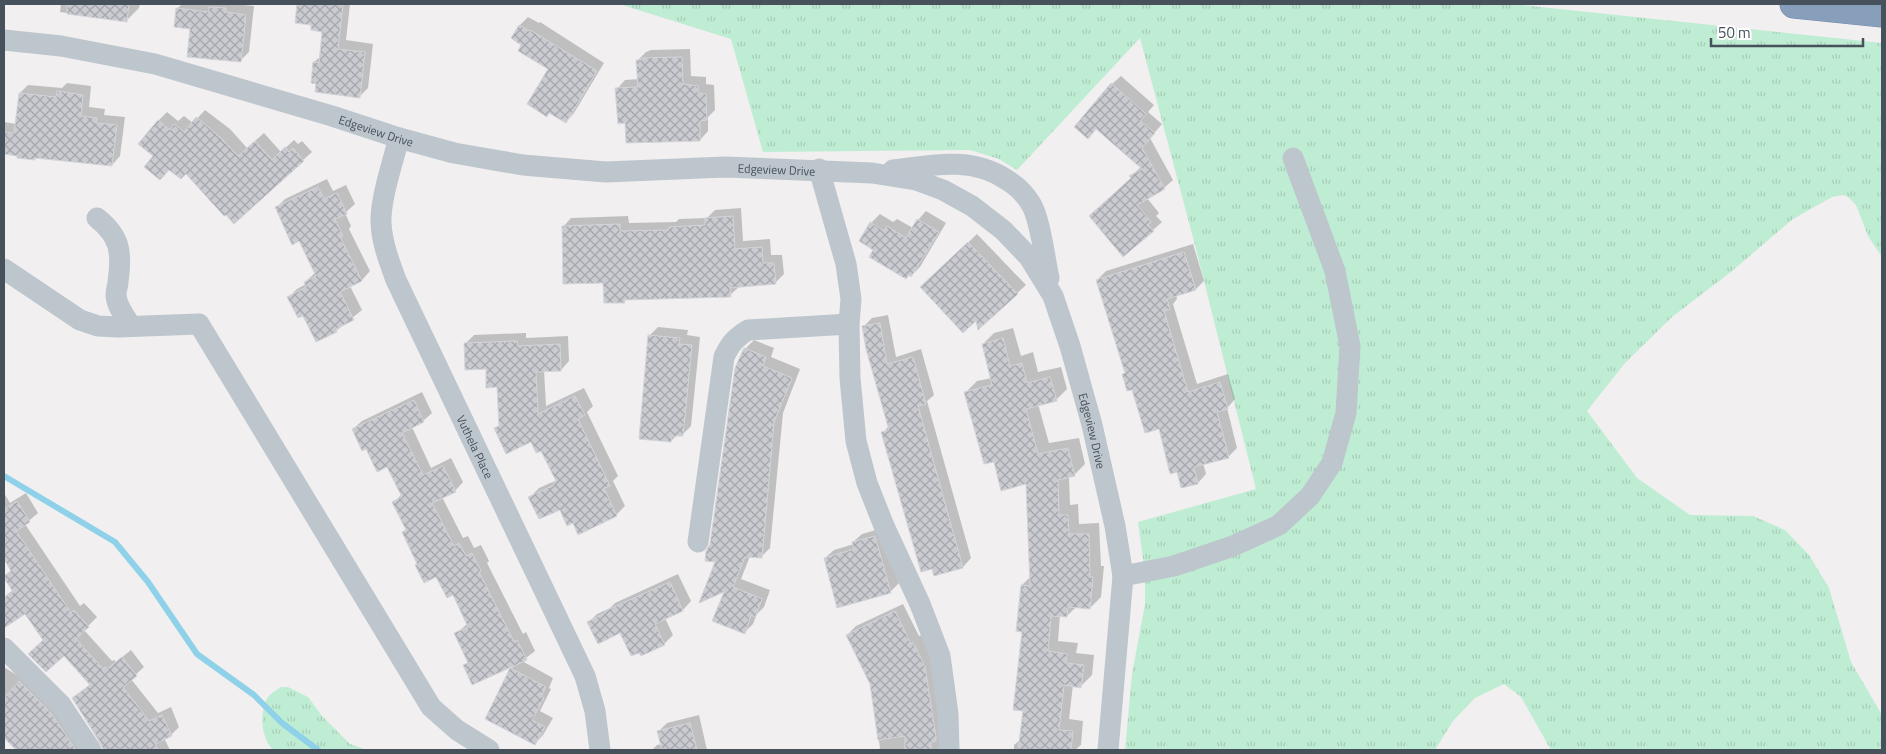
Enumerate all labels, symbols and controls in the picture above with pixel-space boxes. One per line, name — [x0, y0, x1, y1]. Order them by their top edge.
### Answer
scale bar — [1711, 15, 1864, 47]
text: 50 m — [1718, 21, 1751, 44]
street label: Edgeview Drive — [336, 109, 416, 151]
street label: Edgeview Drive — [737, 158, 816, 180]
street label: Edgeview Drive — [1074, 391, 1111, 470]
street label: Vuthela Place — [452, 412, 499, 482]

